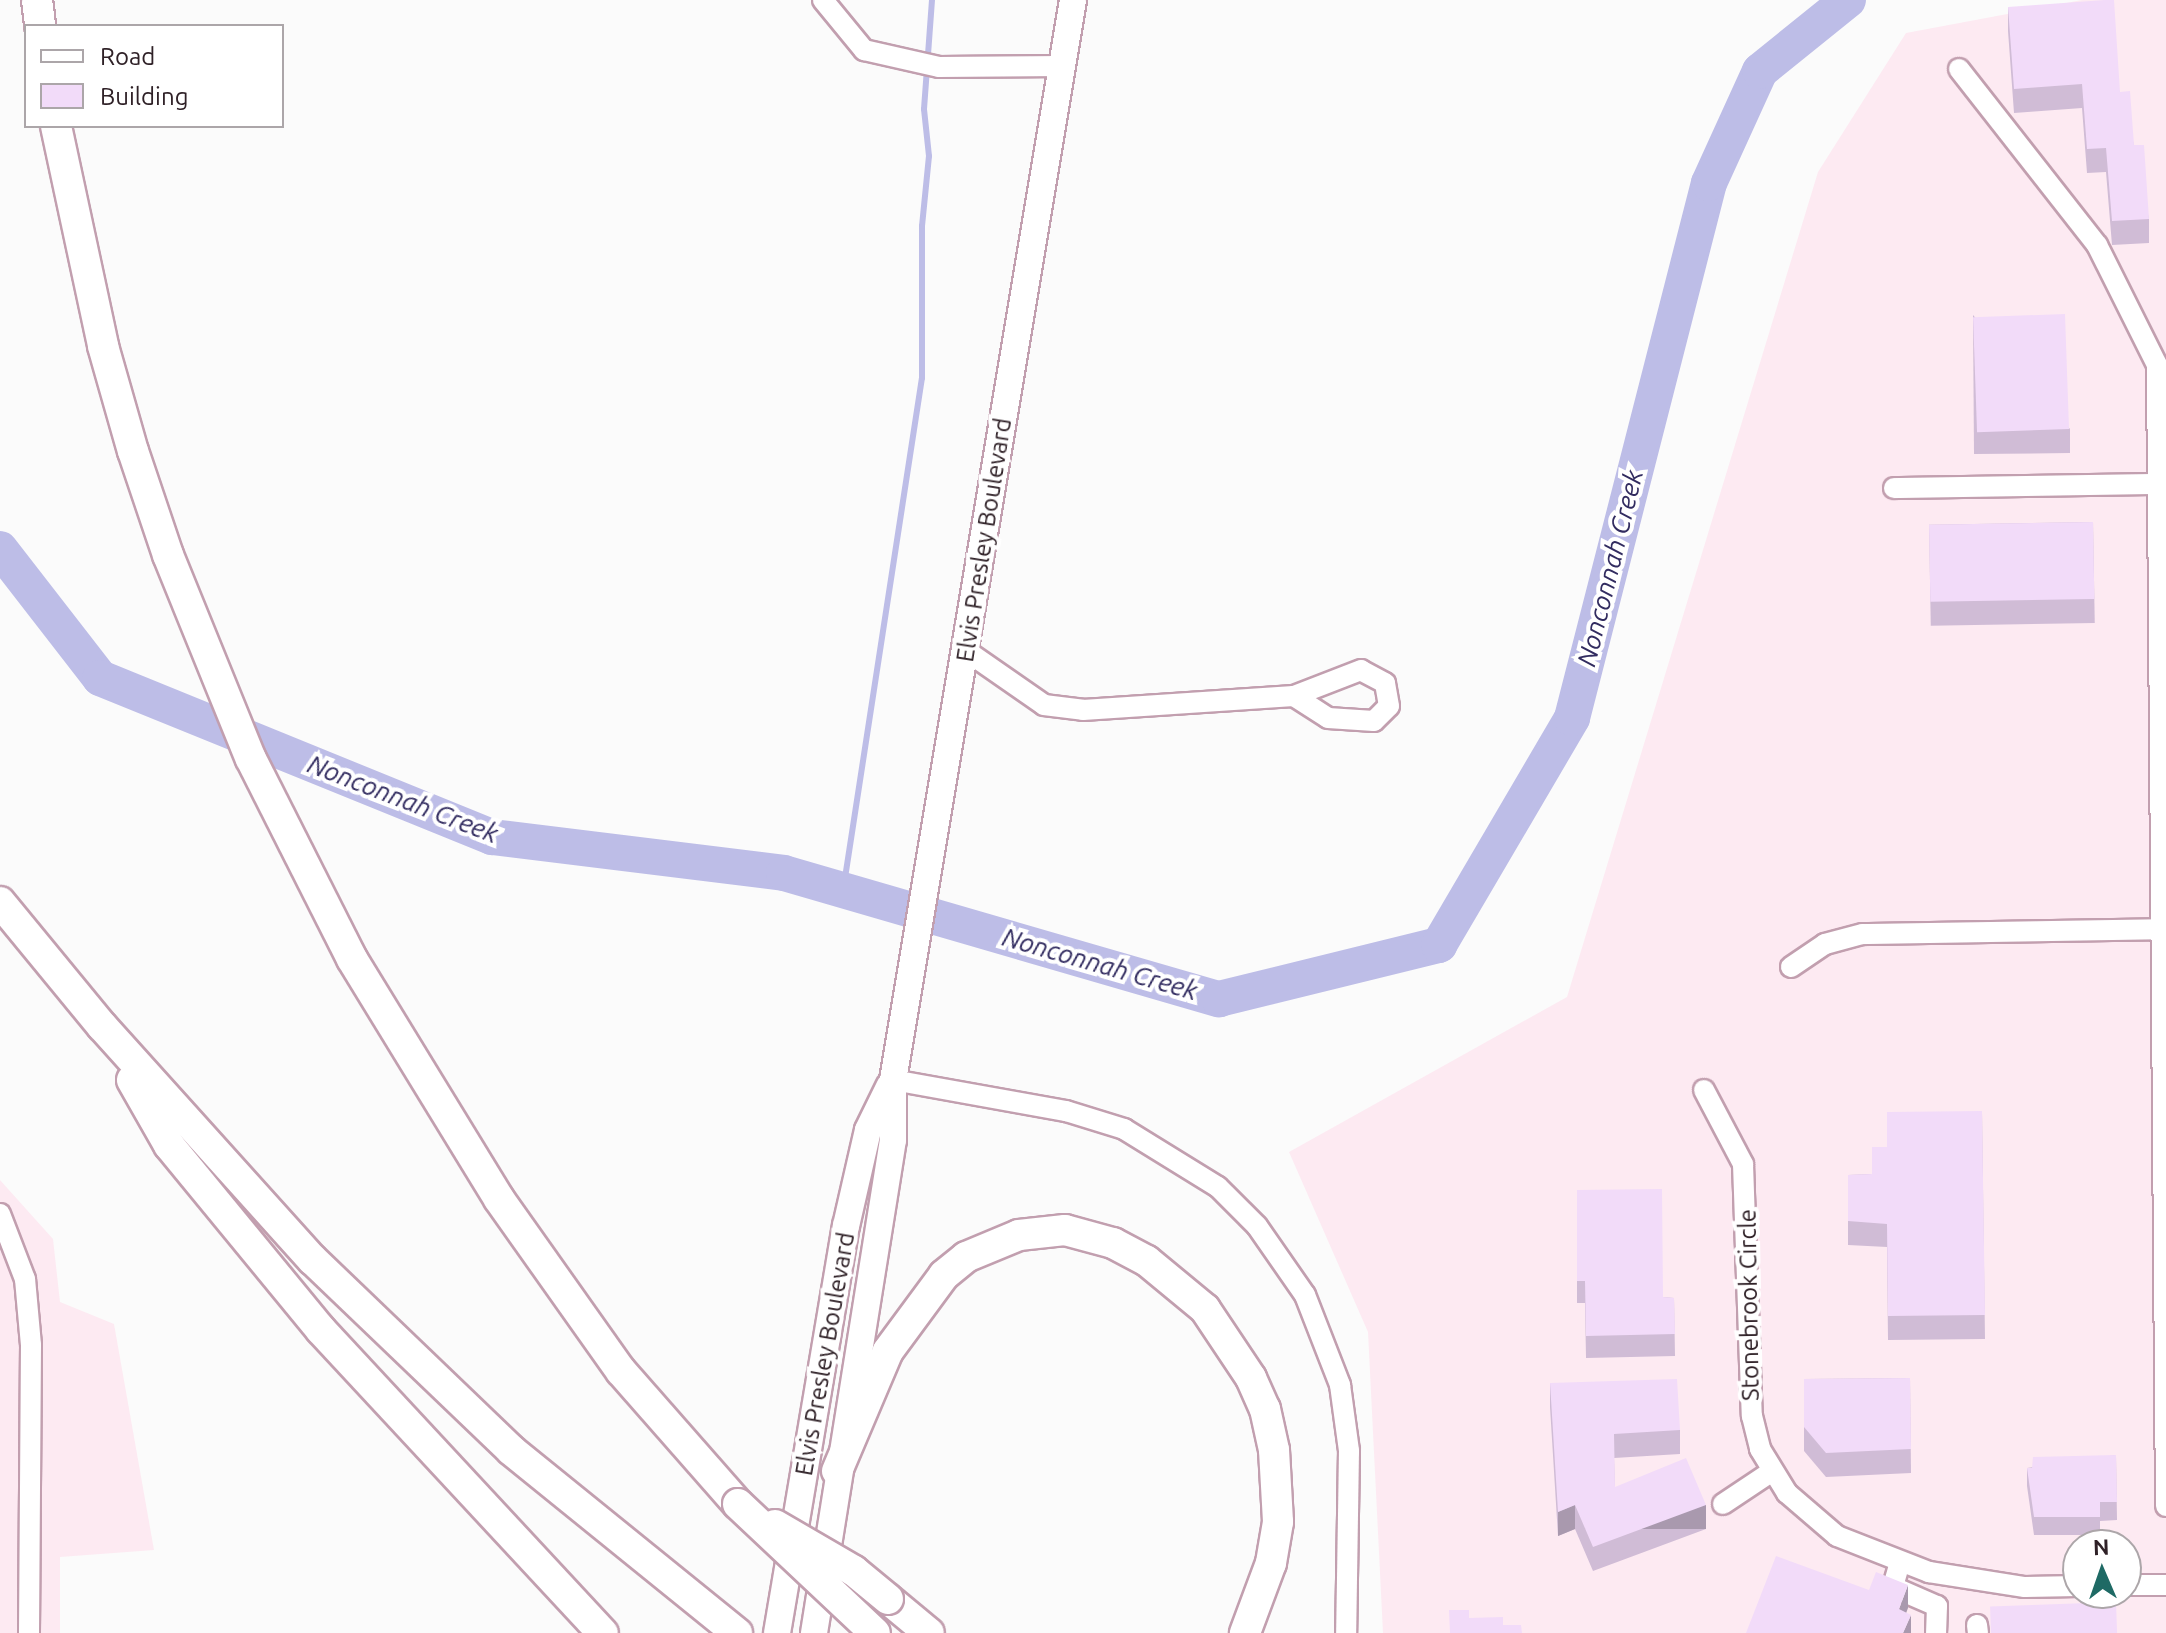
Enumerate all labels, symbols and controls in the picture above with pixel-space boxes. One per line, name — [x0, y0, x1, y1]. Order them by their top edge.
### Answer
legend — [24, 24, 284, 128]
text: Road — [100, 43, 155, 70]
text: Building — [100, 83, 188, 110]
street label: Elvis Presley Boulevard — [950, 416, 1018, 664]
water label: Nonconnah Creek — [1570, 466, 1650, 670]
water label: Nonconnah Creek — [303, 748, 503, 850]
water label: Nonconnah Creek — [999, 921, 1201, 1007]
street label: Stonebrook Circle — [1733, 1209, 1765, 1401]
street label: Elvis Presley Boulevard — [789, 1230, 861, 1478]
north arrow — [2062, 1529, 2142, 1609]
text: N — [2093, 1534, 2110, 1559]

